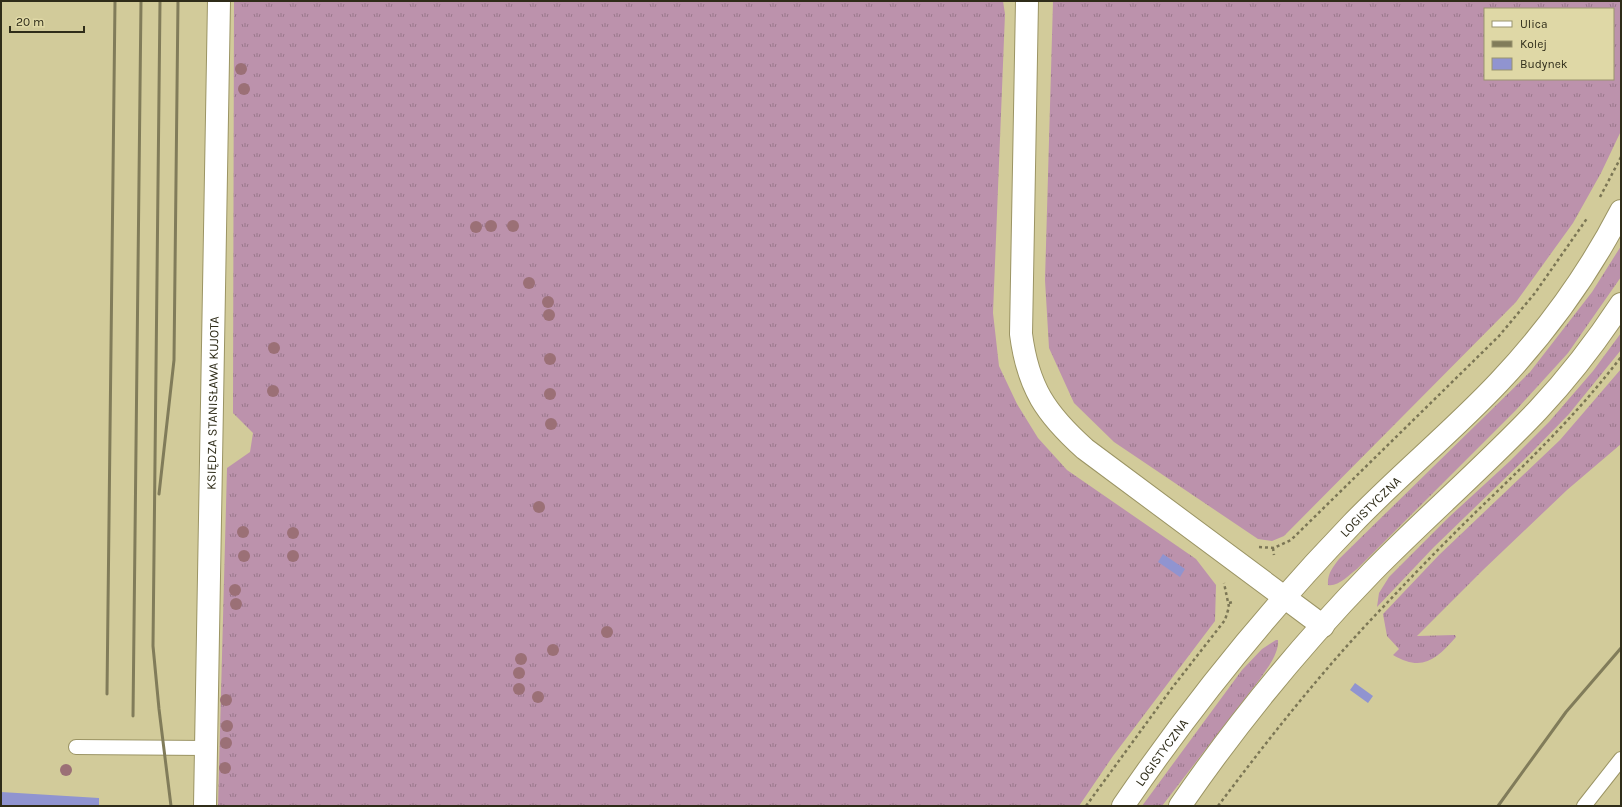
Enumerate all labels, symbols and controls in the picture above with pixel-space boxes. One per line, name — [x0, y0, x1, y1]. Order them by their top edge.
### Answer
scale bar — [10, 8, 84, 34]
legend — [1484, 8, 1614, 80]
text: 20 m — [16, 15, 44, 29]
text: Ulica — [1520, 17, 1548, 31]
text: Kolej — [1520, 37, 1547, 51]
text: Budynek — [1520, 57, 1568, 71]
street label: KSIĘDZA STANISŁAWA KUJOTA — [203, 316, 221, 490]
street label: LOGISTYCZNA — [1336, 473, 1404, 540]
street label: LOGISTYCZNA — [1132, 715, 1191, 789]

